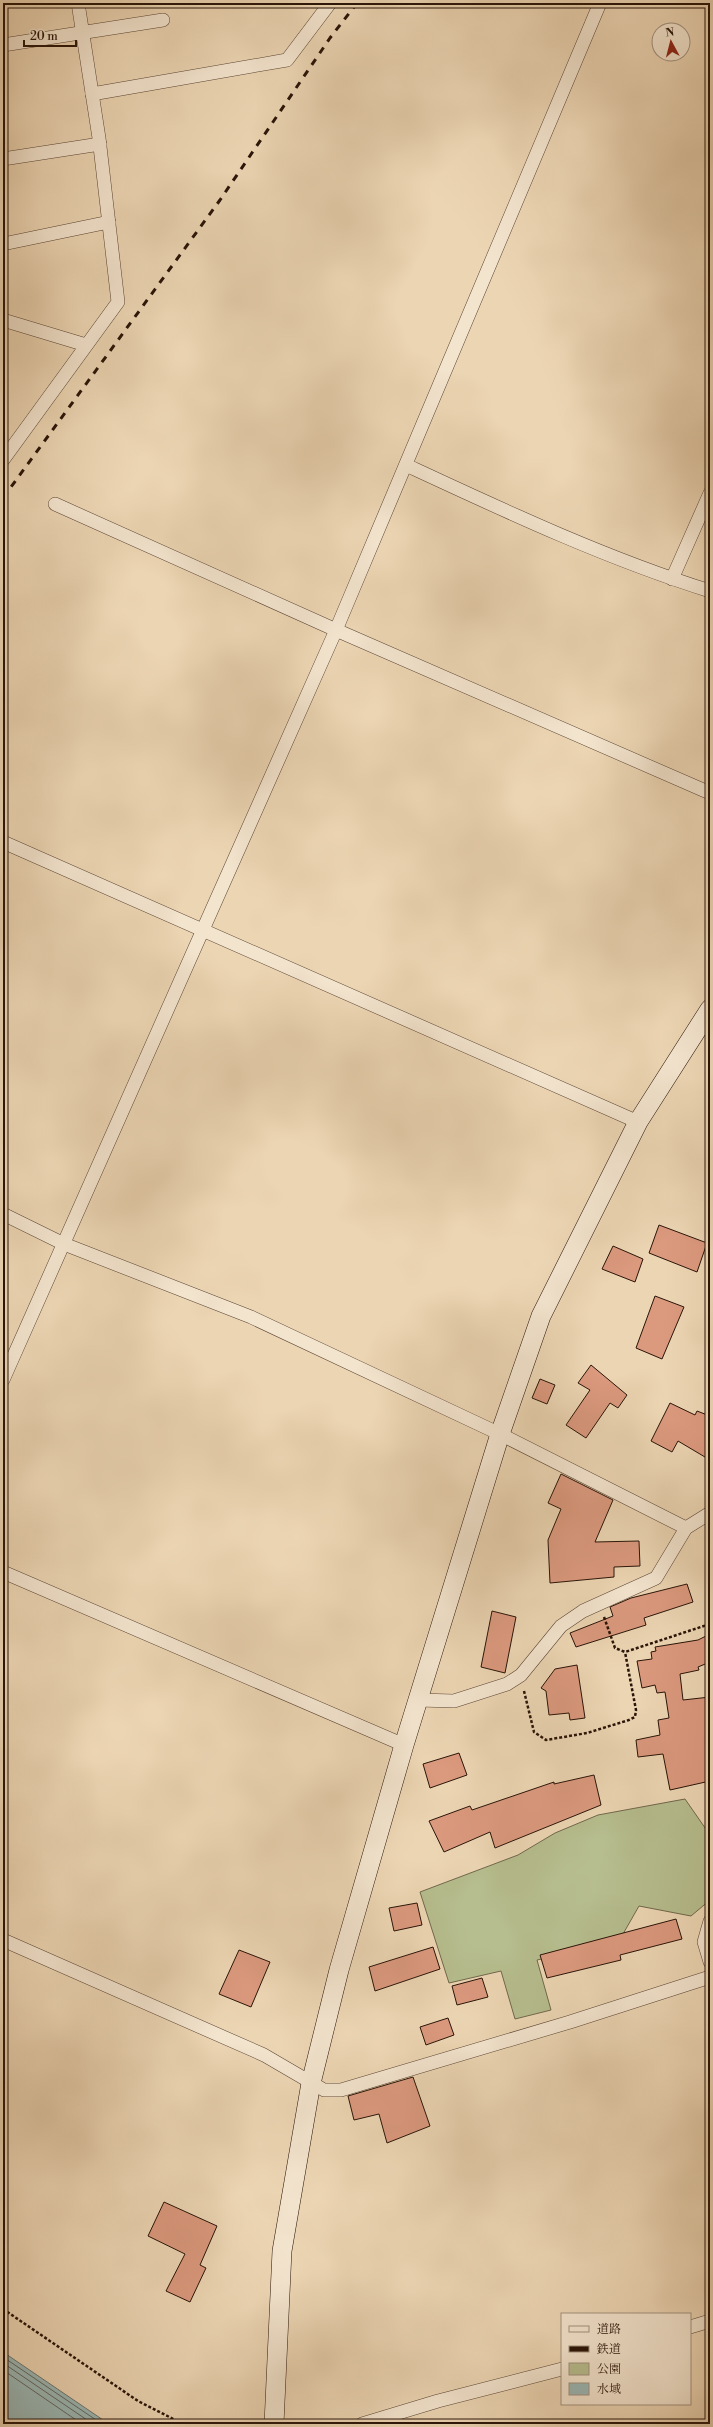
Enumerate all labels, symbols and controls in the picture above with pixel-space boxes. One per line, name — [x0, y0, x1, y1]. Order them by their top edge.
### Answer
scale bar — [24, 22, 76, 48]
north arrow — [651, 22, 691, 62]
text: N — [665, 26, 675, 41]
text: 20 m — [30, 29, 58, 44]
legend — [561, 2313, 691, 2405]
text: 道路 — [597, 2322, 621, 2337]
text: 鉄道 — [596, 2342, 621, 2357]
text: 公園 — [597, 2362, 621, 2377]
text: 水域 — [597, 2382, 621, 2397]

